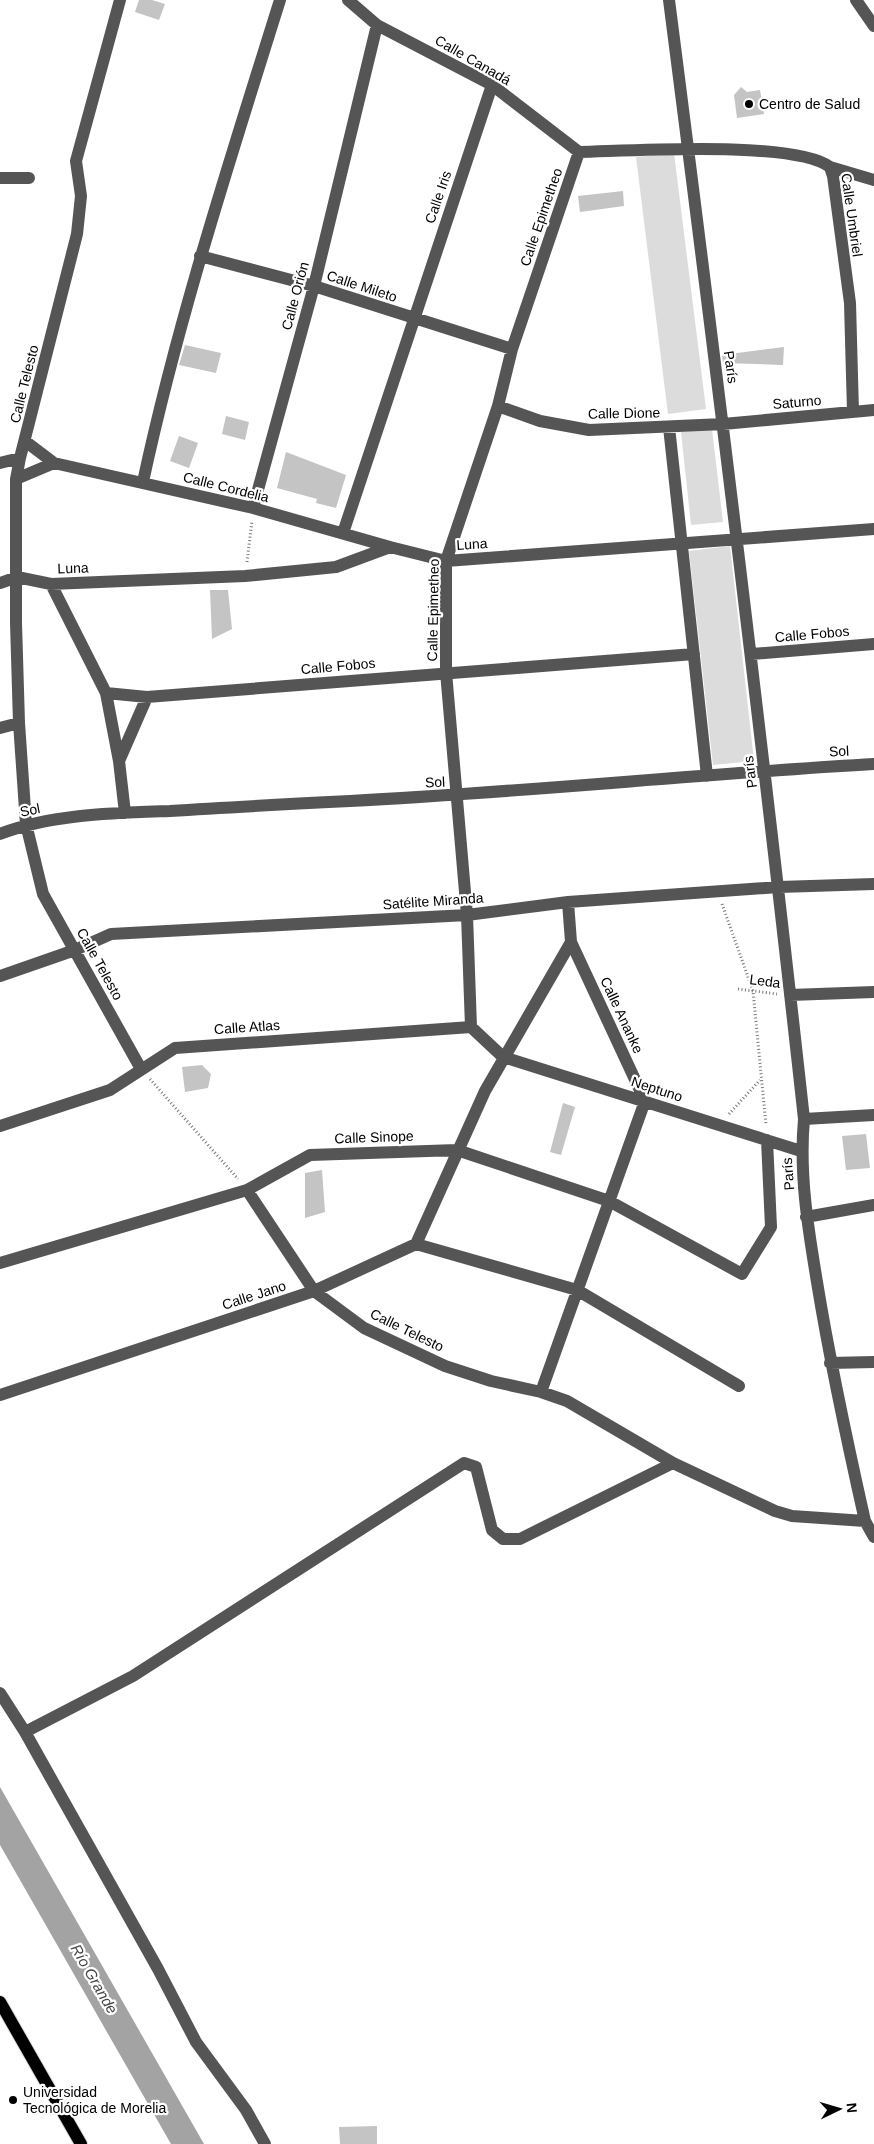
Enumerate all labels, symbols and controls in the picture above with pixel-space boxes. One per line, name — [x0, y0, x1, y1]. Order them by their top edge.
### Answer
street label: Calle Canadá — [432, 32, 514, 88]
place label: Centro de Salud — [759, 96, 860, 112]
marker: Centro de Salud — [743, 98, 755, 110]
street label: Calle Epimetheo — [517, 166, 565, 268]
street label: Calle Iris — [422, 169, 454, 225]
street label: Calle Umbriel — [838, 172, 866, 258]
street label: Calle Orión — [278, 260, 312, 332]
street label: Calle Mileto — [325, 267, 399, 305]
street label: Calle Telesto — [7, 343, 41, 425]
street label: París — [721, 350, 741, 384]
street label: Saturno — [772, 392, 822, 412]
street label: Calle Dione — [588, 404, 661, 422]
street label: Calle Cordelia — [181, 469, 271, 505]
street label: Luna — [456, 535, 488, 553]
street label: Calle Epimetheo — [424, 558, 442, 661]
street label: Luna — [57, 559, 89, 577]
street label: Calle Fobos — [774, 623, 850, 645]
street label: Calle Fobos — [300, 655, 376, 677]
street label: Sol — [828, 742, 850, 760]
street label: París — [740, 755, 760, 789]
street label: Sol — [424, 773, 446, 791]
street label: Sol — [19, 800, 41, 820]
street label: Satélite Miranda — [382, 889, 484, 913]
street label: Calle Telesto — [74, 925, 126, 1003]
street label: Leda — [749, 971, 782, 991]
street label: Calle Ananke — [597, 974, 647, 1056]
street label: Calle Atlas — [213, 1017, 281, 1037]
street label: Neptuno — [629, 1073, 685, 1105]
street label: Calle Sinope — [334, 1128, 414, 1146]
street label: París — [779, 1157, 797, 1191]
street label: Calle Jano — [220, 1277, 288, 1313]
street label: Calle Telesto — [368, 1305, 447, 1355]
water label: Río Grande — [68, 1941, 121, 2017]
place label: Universidad Tecnológica de Morelia — [23, 2084, 166, 2116]
north arrow — [814, 2084, 864, 2134]
marker: Universidad Tecnológica de Morelia — [7, 2094, 19, 2106]
text: N — [844, 2102, 860, 2114]

